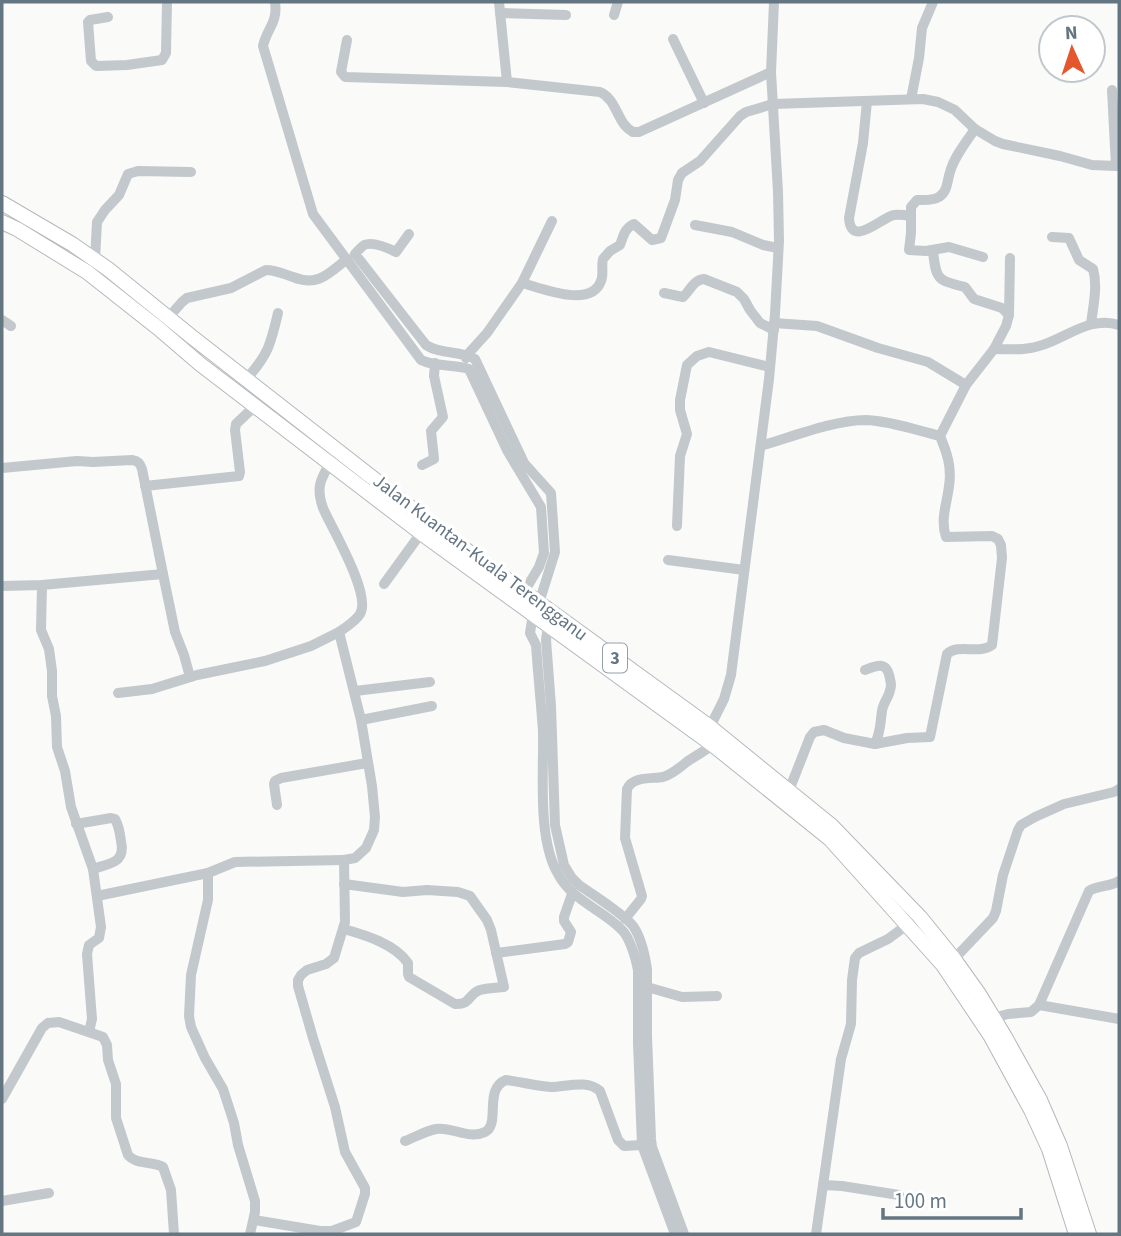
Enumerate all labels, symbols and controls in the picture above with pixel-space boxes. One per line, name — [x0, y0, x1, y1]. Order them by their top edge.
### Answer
north arrow — [1037, 14, 1107, 84]
text: N — [1064, 20, 1078, 47]
street label: Jalan Kuantan-Kuala Terengganu — [367, 468, 593, 648]
road number: 3 — [603, 644, 627, 672]
scale bar — [883, 1176, 1021, 1220]
text: 100 m — [894, 1186, 947, 1216]

